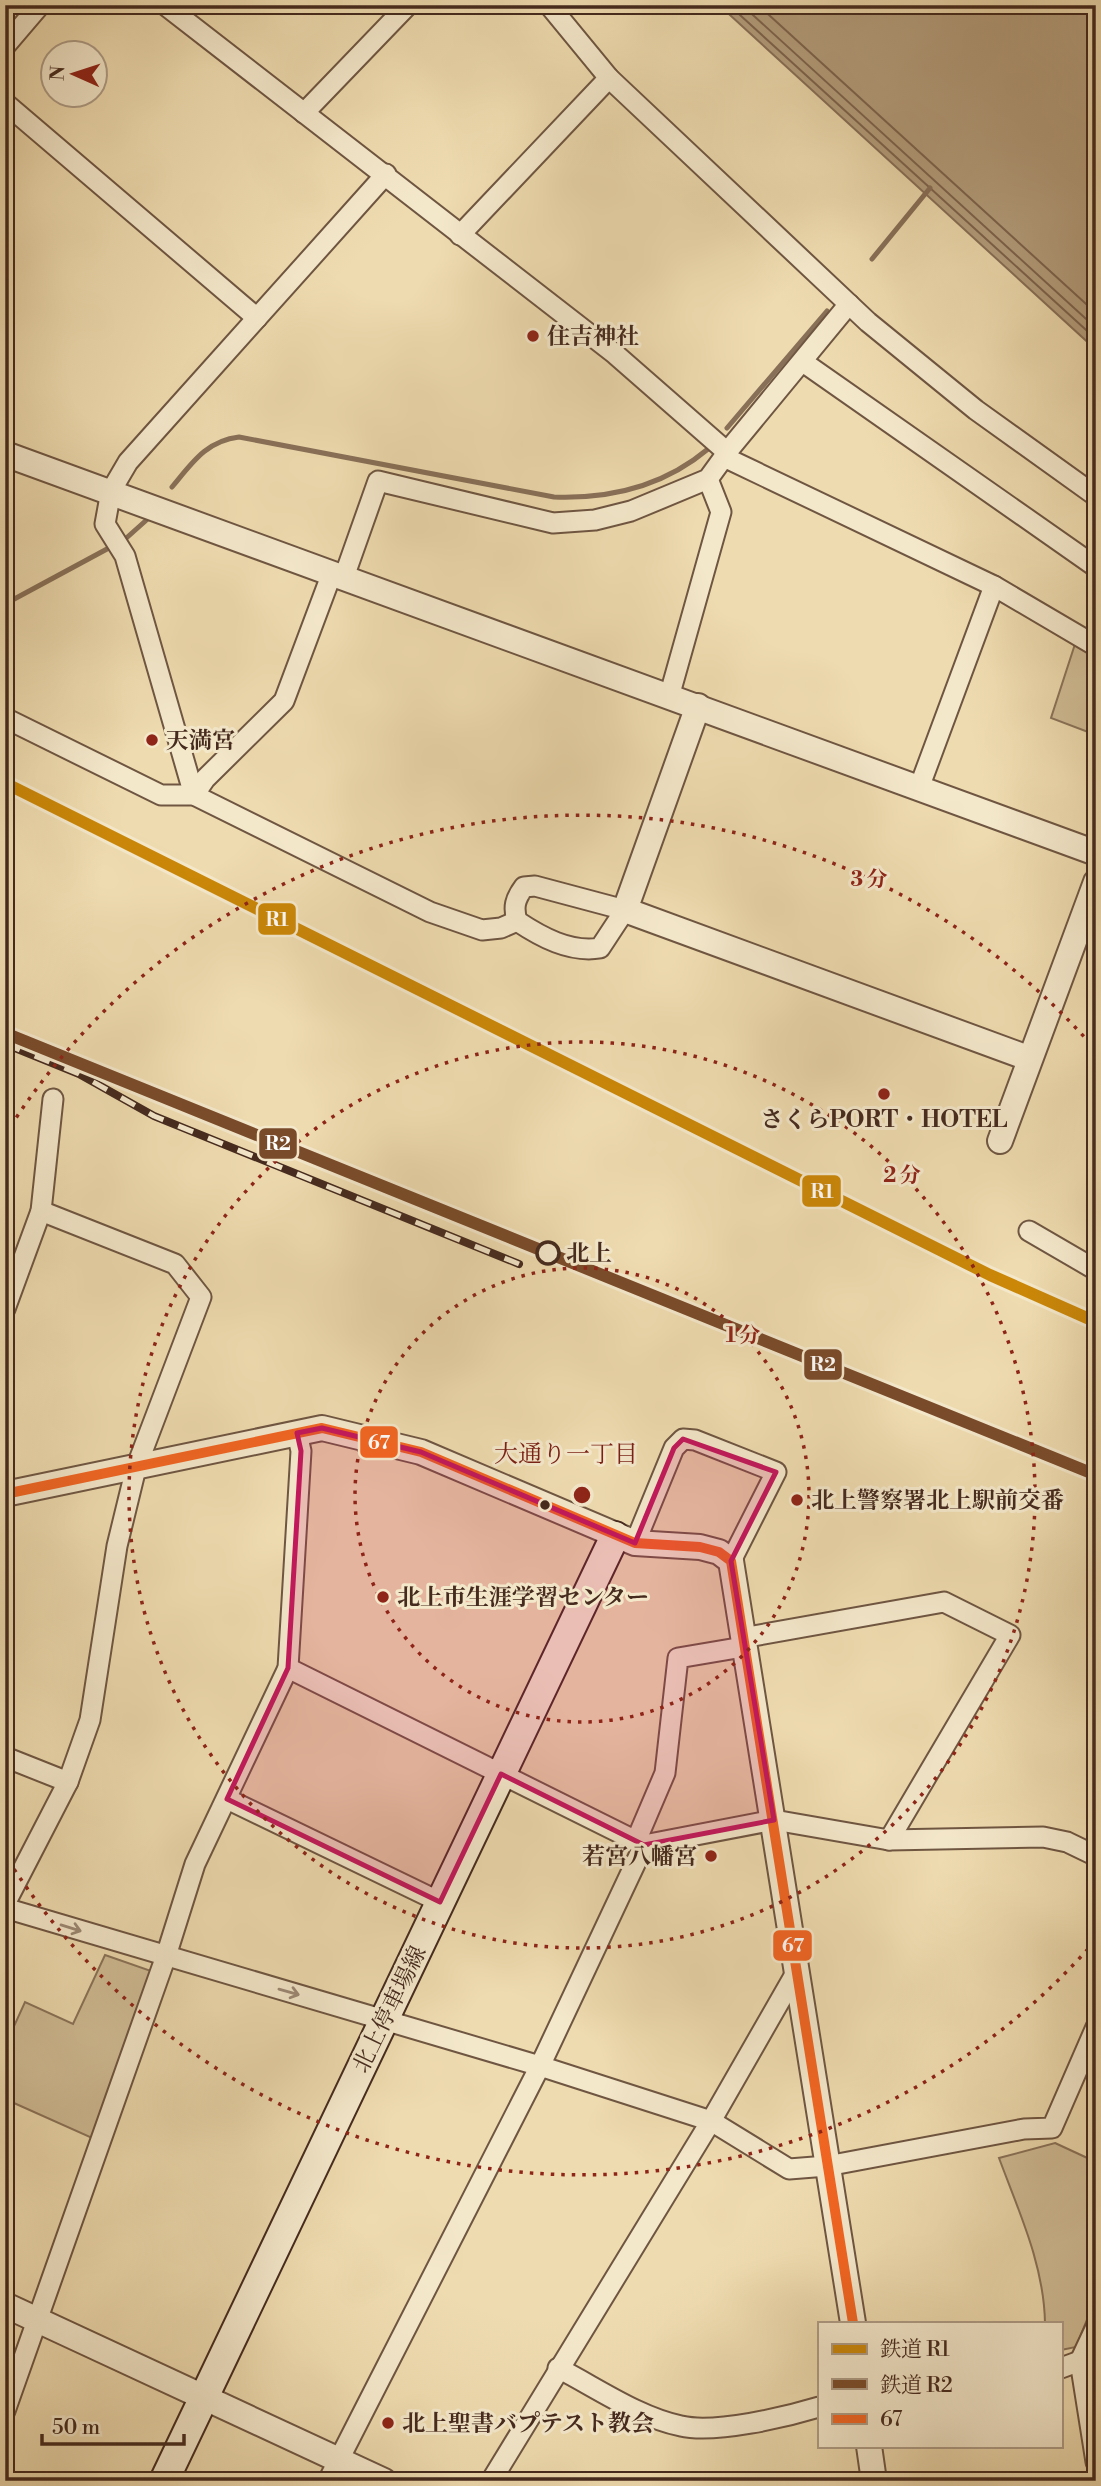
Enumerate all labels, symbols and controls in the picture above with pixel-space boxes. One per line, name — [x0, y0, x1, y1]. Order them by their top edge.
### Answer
north arrow — [38, 38, 108, 108]
text: N — [46, 65, 70, 81]
place label: 住吉神社 — [547, 323, 639, 351]
marker: 住吉神社 — [525, 328, 541, 344]
place label: 天満宮 — [166, 727, 235, 755]
marker: 天満宮 — [144, 732, 160, 748]
text: 3 分 — [850, 867, 888, 893]
line badge: R1 — [257, 902, 297, 936]
text: R1 — [265, 908, 289, 932]
marker: さくらPORT・HOTEL — [876, 1086, 892, 1102]
place label: さくらPORT・HOTEL — [761, 1106, 1008, 1134]
line badge: R2 — [258, 1127, 298, 1160]
text: R2 — [265, 1132, 291, 1156]
text: 2 分 — [883, 1163, 921, 1189]
line badge: R1 — [801, 1174, 842, 1208]
text: R1 — [810, 1180, 834, 1204]
place label: 北上 — [566, 1240, 612, 1268]
marker: 北上 — [536, 1241, 560, 1265]
text: 1 分 — [726, 1323, 760, 1349]
line badge: R2 — [803, 1348, 843, 1381]
text: R2 — [810, 1353, 836, 1377]
line badge: 67 — [359, 1425, 399, 1459]
text: 67 — [368, 1431, 390, 1455]
district label: 大通り一丁目 — [494, 1440, 638, 1470]
centre of rings — [570, 1483, 594, 1507]
place label: 北上警察署北上駅前交番 — [811, 1487, 1064, 1515]
marker: 北上警察署北上駅前交番 — [789, 1492, 805, 1508]
unlabelled marker — [538, 1498, 552, 1512]
place label: 北上市生涯学習センター — [397, 1584, 649, 1612]
marker: 北上市生涯学習センター — [375, 1589, 391, 1605]
place label: 若宮八幡宮 — [582, 1843, 697, 1871]
marker: 若宮八幡宮 — [703, 1848, 719, 1864]
one-way arrow — [59, 1922, 81, 1935]
line badge: 67 — [772, 1929, 813, 1962]
text: 67 — [782, 1934, 804, 1958]
street label: 北上停車場線 — [347, 1941, 433, 2078]
one-way arrow — [278, 1986, 300, 1999]
legend — [818, 2322, 1062, 2448]
text: 鉄道 R1 — [880, 2337, 950, 2363]
text: 鉄道 R2 — [880, 2373, 953, 2399]
scale bar — [42, 2402, 184, 2446]
text: 67 — [880, 2407, 903, 2433]
place label: 北上聖書バプテスト教会 — [402, 2410, 654, 2438]
text: 50 m — [52, 2415, 100, 2441]
marker: 北上聖書バプテスト教会 — [380, 2415, 396, 2431]

